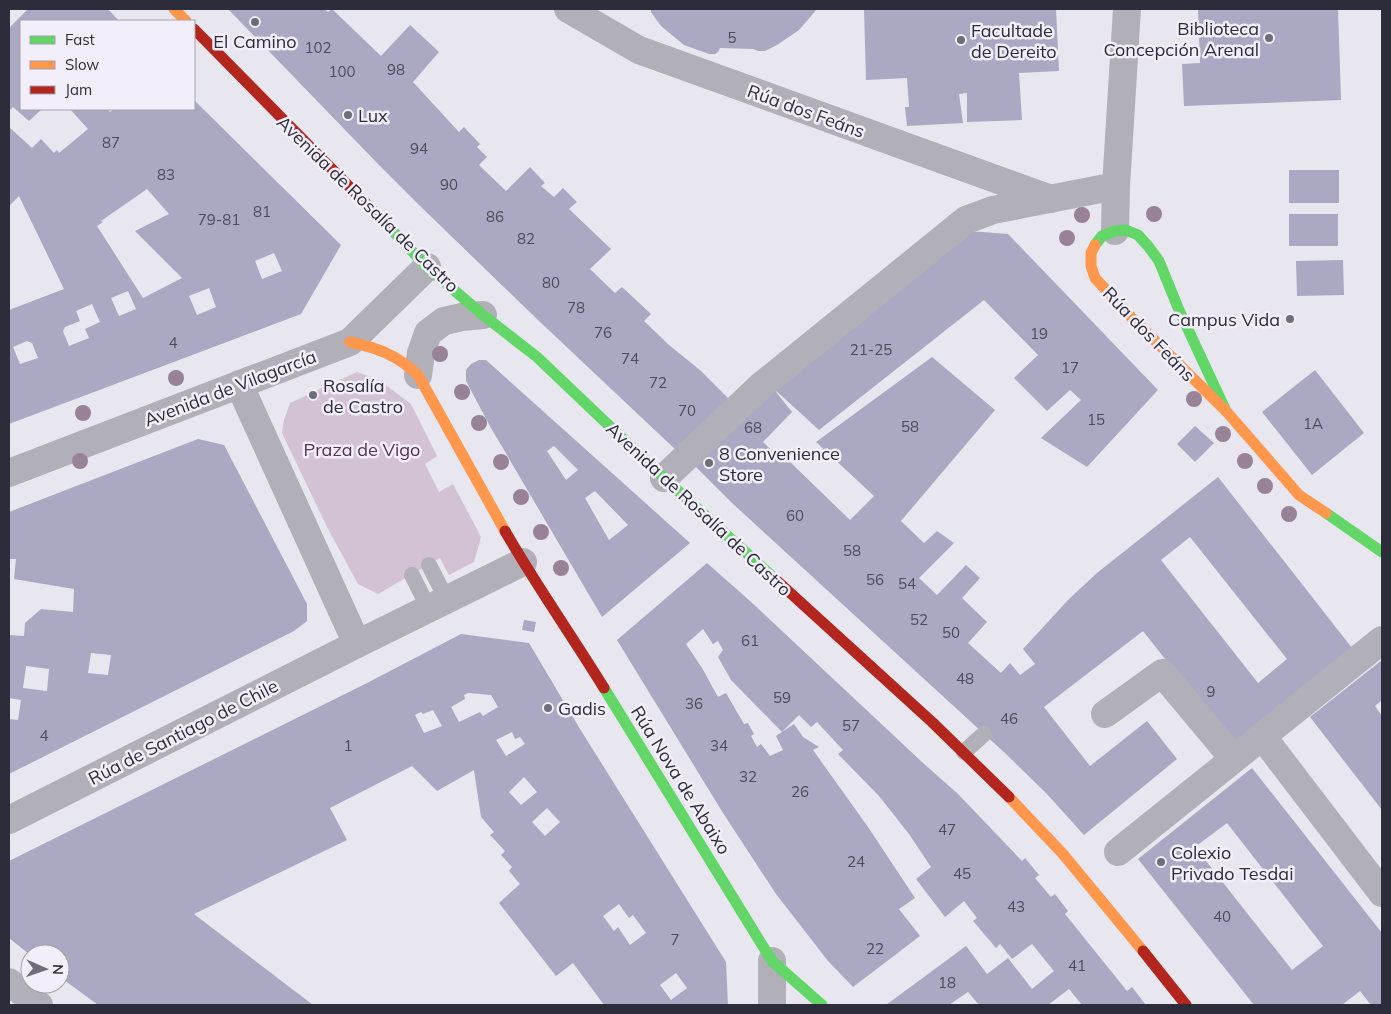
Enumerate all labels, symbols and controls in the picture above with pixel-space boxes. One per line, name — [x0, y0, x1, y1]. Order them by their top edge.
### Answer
marker: El Camino — [249, 16, 261, 28]
place label: Biblioteca Concepción Arenal — [1103, 17, 1259, 61]
place label: Facultade de Dereito — [971, 19, 1057, 63]
legend — [20, 20, 195, 110]
house number: 5 — [727, 28, 737, 47]
text: Fast — [65, 30, 95, 49]
place label: El Camino — [213, 30, 297, 53]
marker: Biblioteca Concepción Arenal — [1263, 32, 1275, 44]
marker: Facultade de Dereito — [955, 34, 967, 46]
house number: 102 — [304, 38, 332, 57]
text: Slow — [65, 55, 99, 74]
house number: 98 — [387, 60, 405, 79]
house number: 100 — [328, 62, 356, 81]
street label: Rúa dos Feáns — [744, 79, 868, 143]
text: Jam — [65, 80, 92, 99]
place label: Lux — [358, 104, 388, 127]
marker: Lux — [342, 109, 354, 121]
street label: Avenida de Rosalía de Castro — [272, 111, 464, 297]
house number: 87 — [102, 133, 120, 152]
house number: 94 — [410, 139, 428, 158]
house number: 83 — [157, 165, 175, 184]
house number: 90 — [440, 175, 458, 194]
house number: 81 — [253, 202, 271, 221]
house number: 86 — [486, 207, 504, 226]
house number: 79-81 — [198, 210, 240, 229]
house number: 82 — [517, 229, 535, 248]
house number: 80 — [542, 273, 560, 292]
street label: Rúa dos Feáns — [1098, 282, 1200, 386]
house number: 78 — [567, 298, 585, 317]
place label: Campus Vida — [1168, 308, 1280, 331]
marker: Campus Vida — [1284, 313, 1296, 325]
house number: 76 — [594, 323, 612, 342]
house number: 19 — [1030, 324, 1048, 343]
house number: 4 — [168, 333, 178, 352]
house number: 21-25 — [850, 340, 892, 359]
street label: Avenida de Vilagarcía — [141, 345, 319, 431]
house number: 74 — [621, 349, 639, 368]
house number: 17 — [1061, 358, 1079, 377]
house number: 72 — [649, 373, 667, 392]
place label: Rosalía de Castro — [323, 374, 403, 418]
marker: Rosalía de Castro — [307, 389, 319, 401]
house number: 70 — [678, 401, 696, 420]
house number: 15 — [1087, 410, 1105, 429]
house number: 1A — [1303, 414, 1323, 433]
street label: Avenida de Rosalía de Castro — [602, 417, 796, 601]
house number: 58 — [901, 417, 919, 436]
house number: 68 — [744, 418, 762, 437]
park label: Praza de Vigo — [304, 438, 420, 461]
place label: 8 Convenience Store — [719, 442, 840, 486]
marker: 8 Convenience Store — [703, 457, 715, 469]
house number: 60 — [786, 506, 804, 525]
house number: 58 — [843, 541, 861, 560]
house number: 56 — [866, 570, 884, 589]
house number: 54 — [898, 574, 916, 593]
house number: 52 — [910, 610, 928, 629]
house number: 50 — [942, 623, 960, 642]
house number: 61 — [741, 631, 759, 650]
house number: 48 — [956, 669, 974, 688]
street label: Rúa de Santiago de Chile — [84, 674, 282, 790]
house number: 9 — [1206, 682, 1216, 701]
house number: 59 — [773, 688, 791, 707]
house number: 36 — [685, 694, 703, 713]
place label: Gadis — [558, 697, 606, 720]
street label: Rúa Nova de Abaixo — [626, 701, 736, 859]
marker: Gadis — [542, 702, 554, 714]
house number: 46 — [1000, 709, 1018, 728]
house number: 57 — [842, 716, 860, 735]
house number: 4 — [39, 726, 49, 745]
house number: 1 — [343, 736, 353, 755]
house number: 34 — [710, 736, 728, 755]
house number: 32 — [739, 767, 757, 786]
house number: 26 — [791, 782, 809, 801]
house number: 47 — [938, 820, 956, 839]
place label: Colexio Privado Tesdai — [1171, 841, 1293, 885]
house number: 24 — [847, 852, 865, 871]
marker: Colexio Privado Tesdai — [1155, 856, 1167, 868]
house number: 45 — [953, 864, 971, 883]
house number: 43 — [1007, 897, 1025, 916]
house number: 40 — [1213, 907, 1231, 926]
house number: 7 — [670, 930, 680, 949]
house number: 22 — [866, 939, 884, 958]
north arrow — [20, 944, 70, 994]
house number: 41 — [1068, 956, 1086, 975]
text: N — [49, 964, 67, 975]
house number: 18 — [938, 973, 956, 992]

